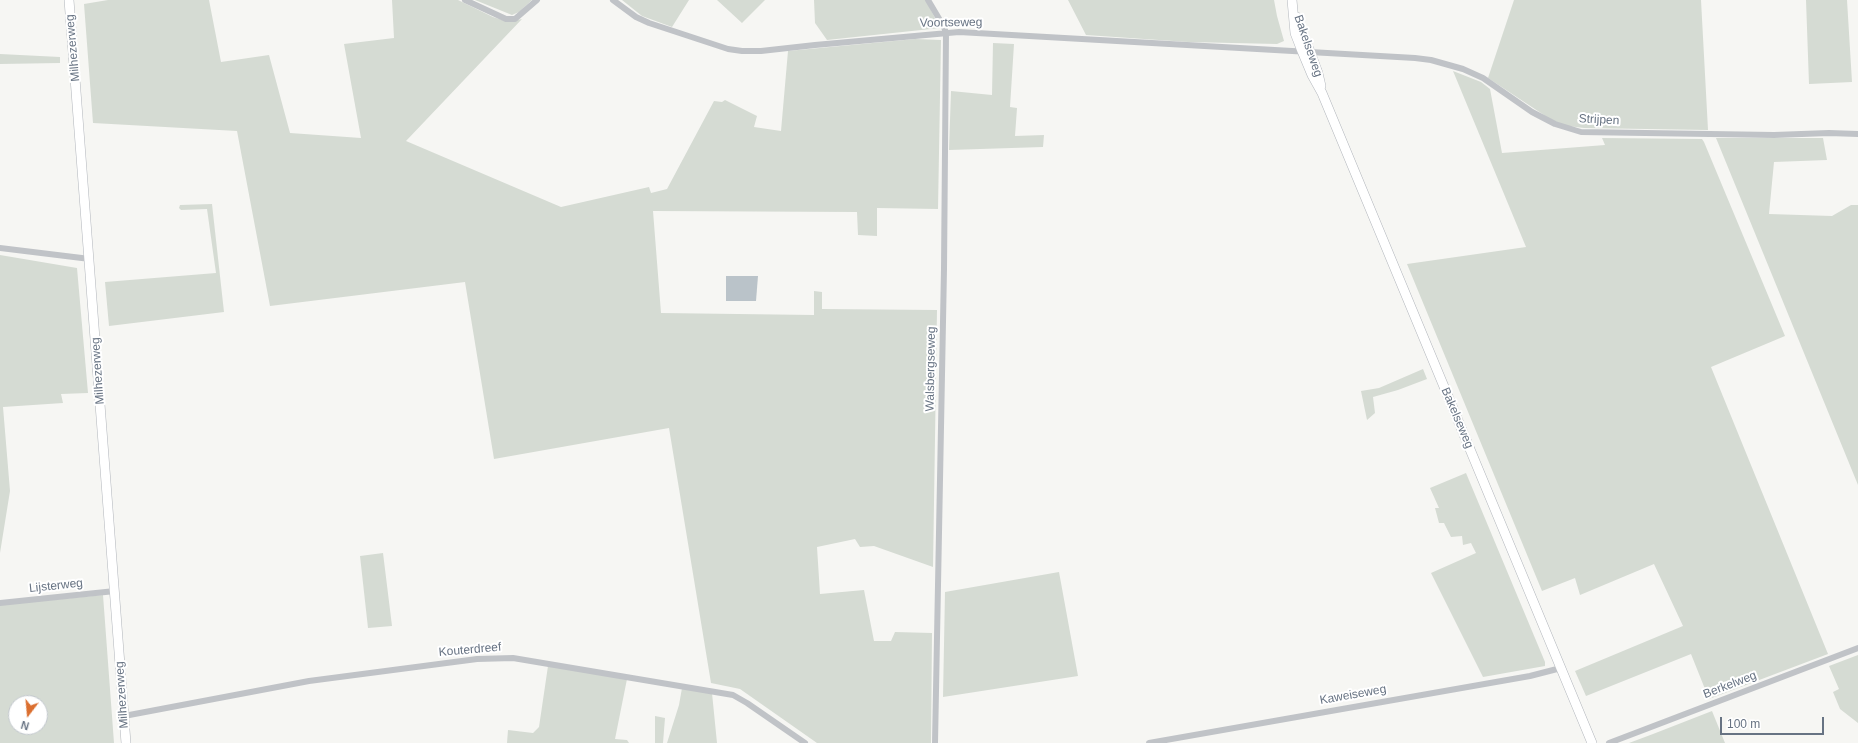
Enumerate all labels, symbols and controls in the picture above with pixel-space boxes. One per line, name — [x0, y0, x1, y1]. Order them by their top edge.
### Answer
street label: Bakelseweg — [1291, 13, 1325, 79]
street label: Milhezerweg — [63, 14, 83, 82]
street label: Voortseweg — [920, 15, 982, 31]
street label: Strijpen — [1578, 112, 1620, 128]
street label: Walsbergseweg — [923, 326, 939, 412]
street label: Milhezerweg — [88, 337, 108, 405]
street label: Bakelseweg — [1438, 385, 1476, 451]
street label: Lijsterweg — [28, 576, 84, 596]
street label: Kouterdreef — [438, 640, 502, 660]
street label: Milhezerweg — [112, 661, 132, 729]
street label: Berkelweg — [1701, 668, 1759, 702]
street label: Kaweiseweg — [1319, 682, 1387, 708]
north arrow — [8, 695, 48, 735]
scale bar — [1722, 709, 1826, 735]
text: 100 m — [1727, 717, 1760, 731]
text: N — [19, 719, 30, 732]

